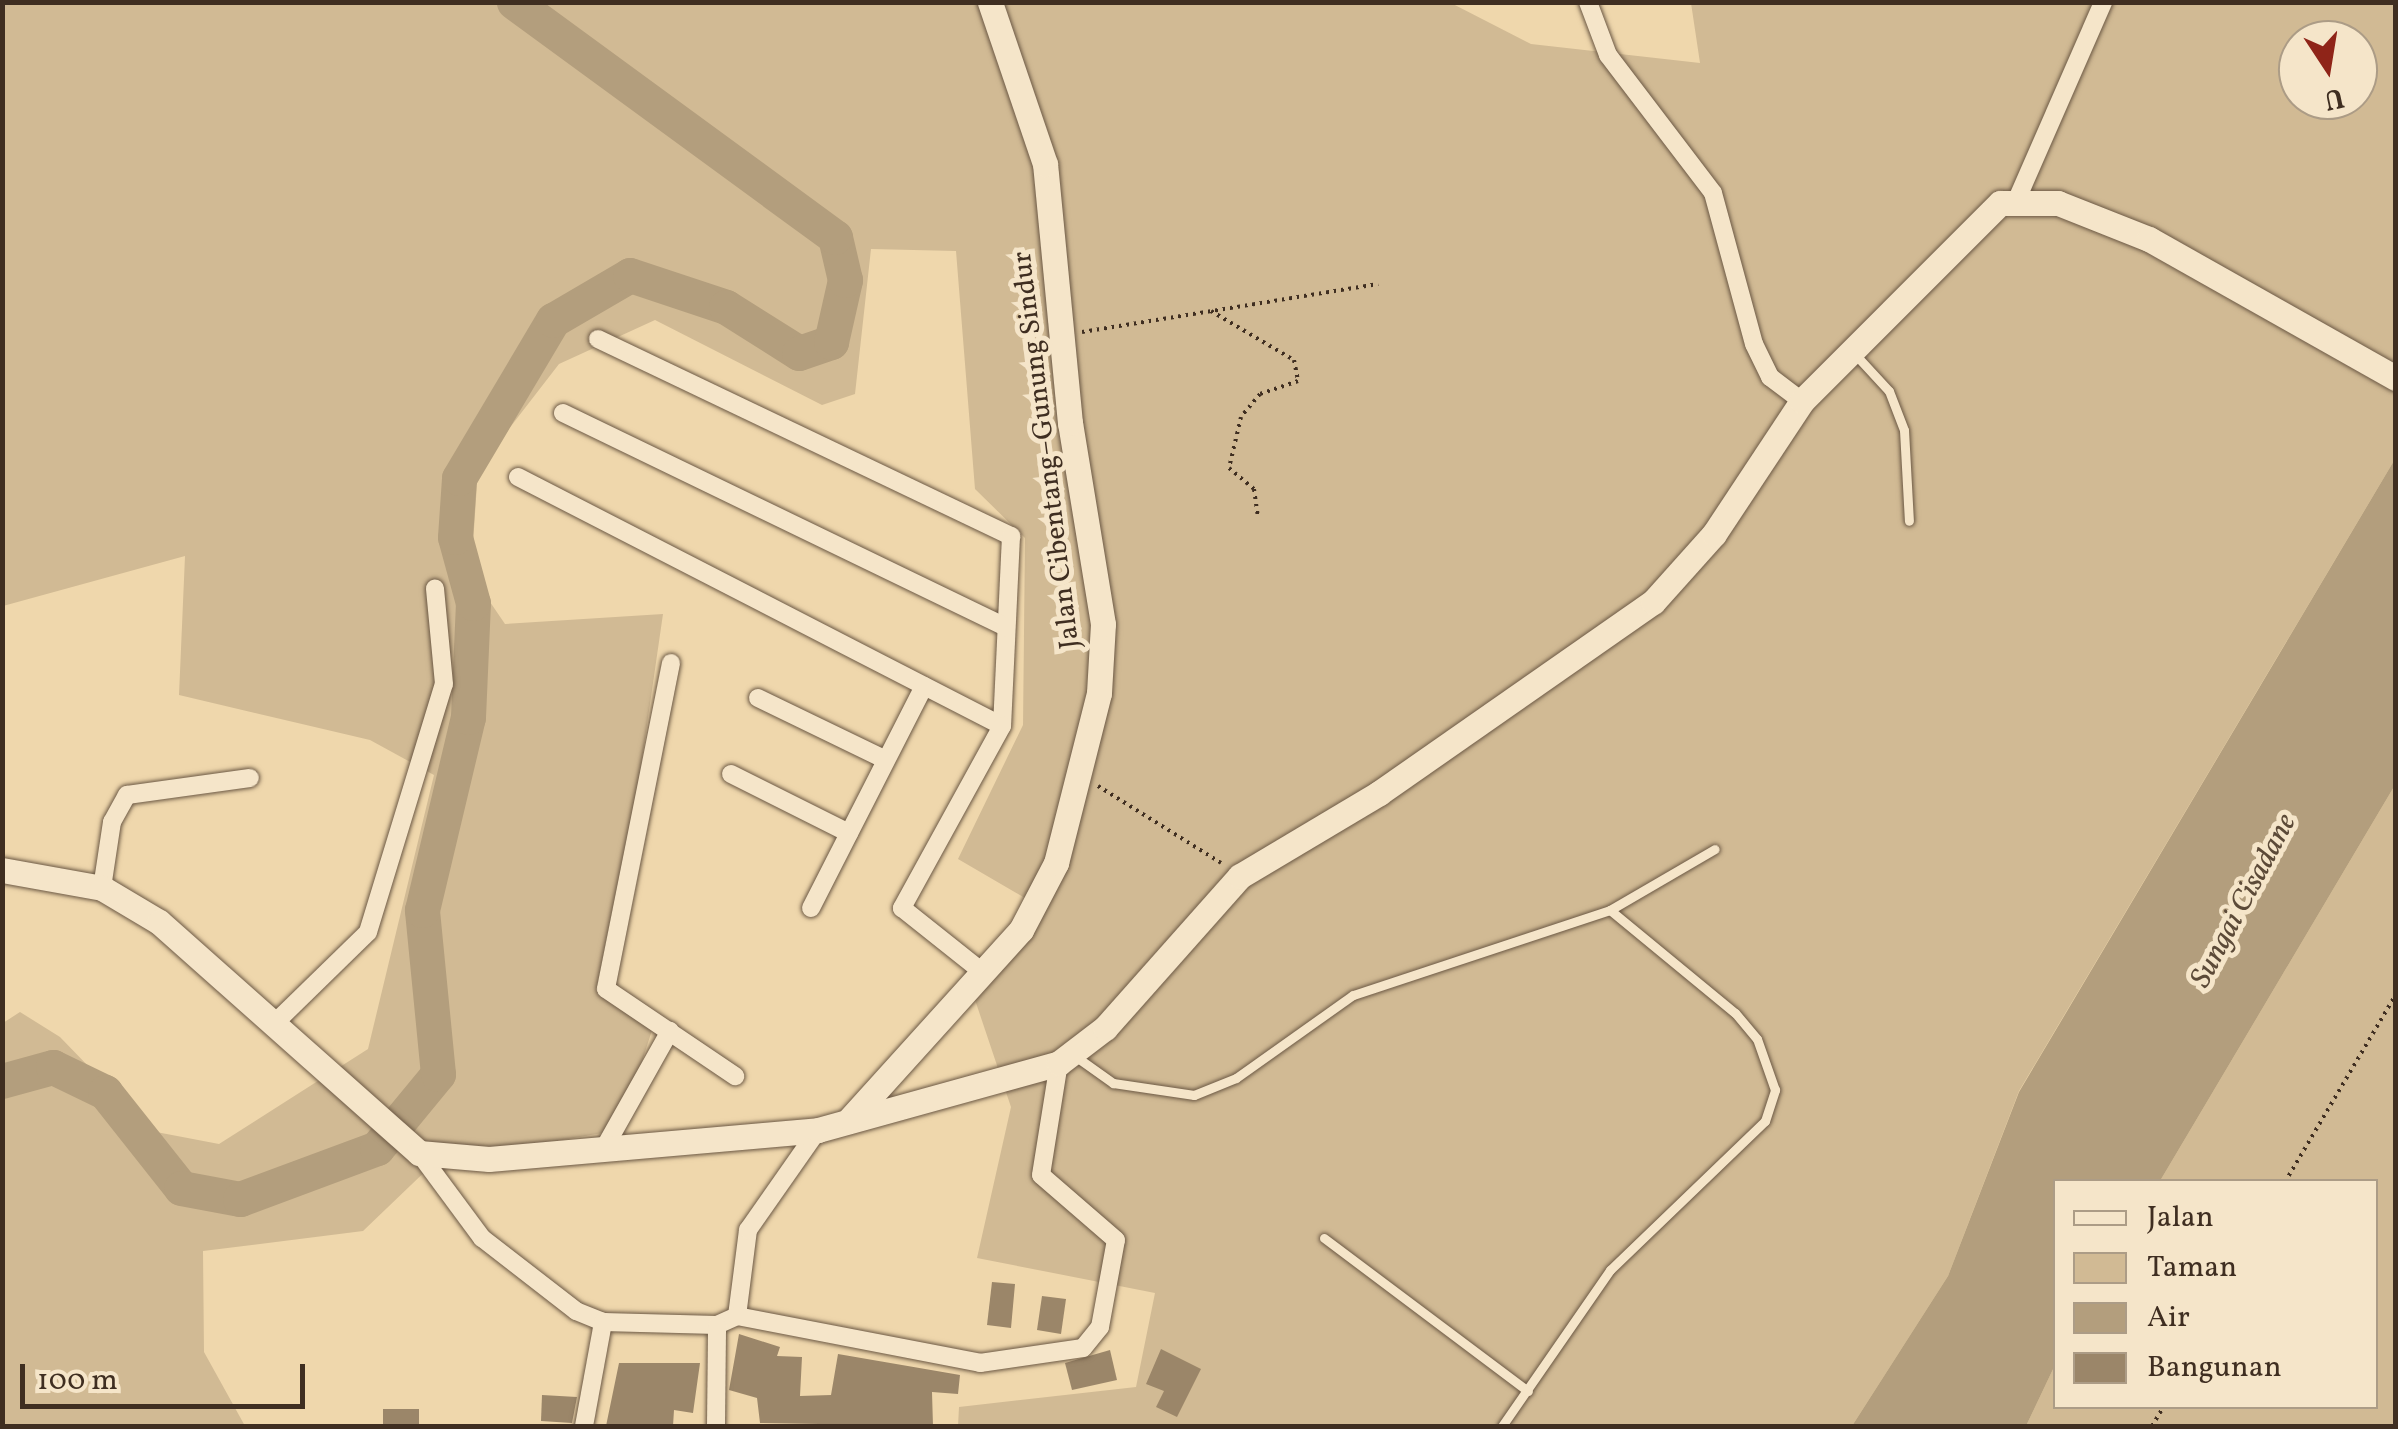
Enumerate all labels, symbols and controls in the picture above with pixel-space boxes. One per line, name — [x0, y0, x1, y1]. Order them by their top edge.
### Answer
north arrow — [2278, 20, 2378, 120]
text: U — [2320, 77, 2347, 119]
street label: Jalan Cibentang–Gunung Sindur — [1006, 249, 1088, 651]
water label: Sungai Cisadane — [2183, 808, 2305, 994]
legend — [2053, 1179, 2378, 1409]
text: Jalan — [2147, 1197, 2214, 1239]
text: Taman — [2147, 1247, 2237, 1289]
text: Air — [2147, 1297, 2190, 1339]
scale bar — [25, 1344, 310, 1406]
text: Bangunan — [2147, 1347, 2282, 1389]
text: 100 m — [37, 1360, 118, 1402]

